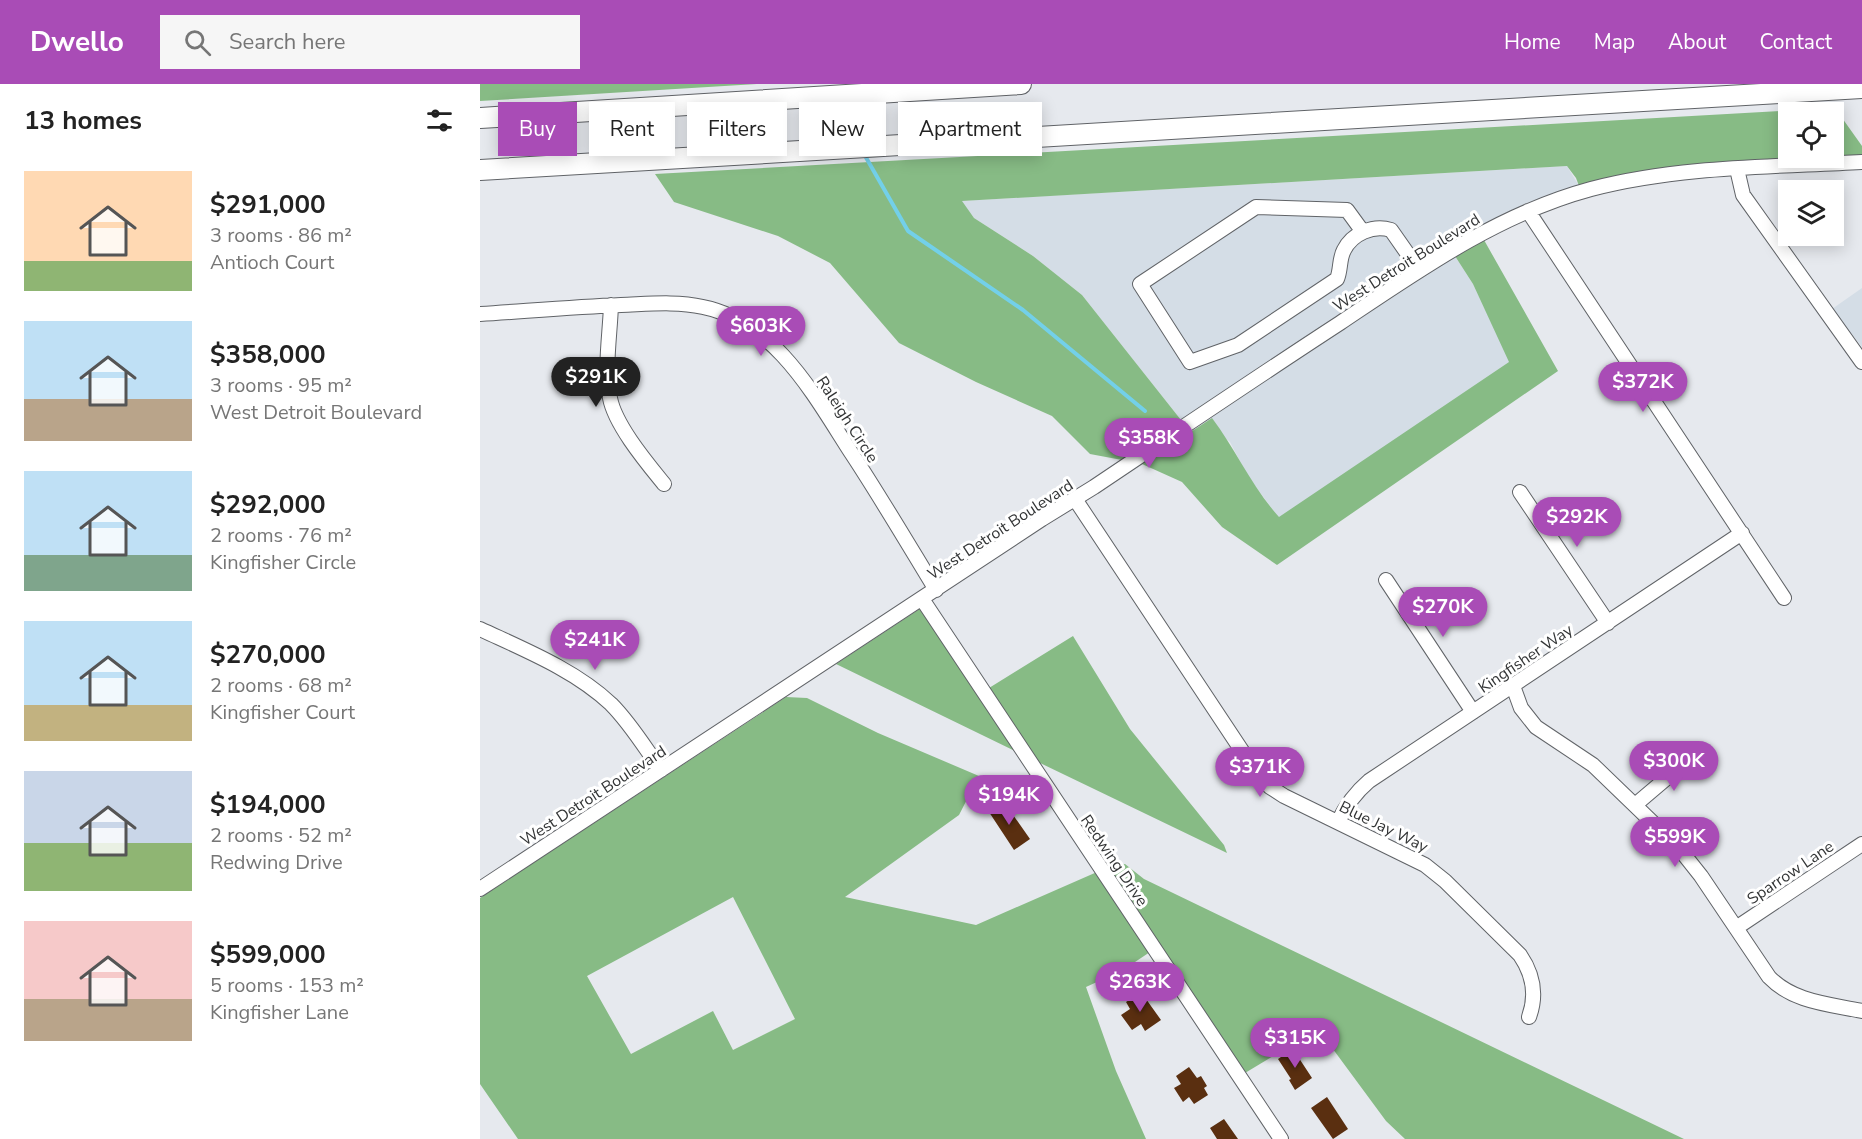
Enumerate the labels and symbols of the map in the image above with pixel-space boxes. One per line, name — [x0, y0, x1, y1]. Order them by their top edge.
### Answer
street label: West Detroit Boulevard — [1329, 209, 1484, 317]
pin: $603K — [719, 306, 803, 357]
pin: $291K — [554, 357, 638, 408]
pin: $372K — [1601, 362, 1685, 413]
street label: Raleigh Circle — [811, 372, 883, 467]
pin: $358K — [1107, 418, 1191, 469]
street label: West Detroit Boulevard — [923, 474, 1078, 585]
pin: $292K — [1535, 497, 1619, 548]
pin: $270K — [1401, 587, 1485, 638]
street label: Kingfisher Way — [1474, 619, 1578, 699]
pin: $241K — [553, 620, 637, 671]
street label: West Detroit Boulevard — [516, 740, 671, 851]
pin: $300K — [1632, 741, 1716, 792]
pin: $371K — [1218, 747, 1302, 798]
pin: $194K — [967, 775, 1051, 826]
street label: Blue Jay Way — [1335, 796, 1432, 858]
street label: Redwing Drive — [1075, 810, 1153, 911]
pin: $599K — [1633, 817, 1717, 868]
street label: Sparrow Lane — [1743, 836, 1838, 910]
pin: $263K — [1098, 962, 1182, 1013]
pin: $315K — [1253, 1018, 1337, 1069]

